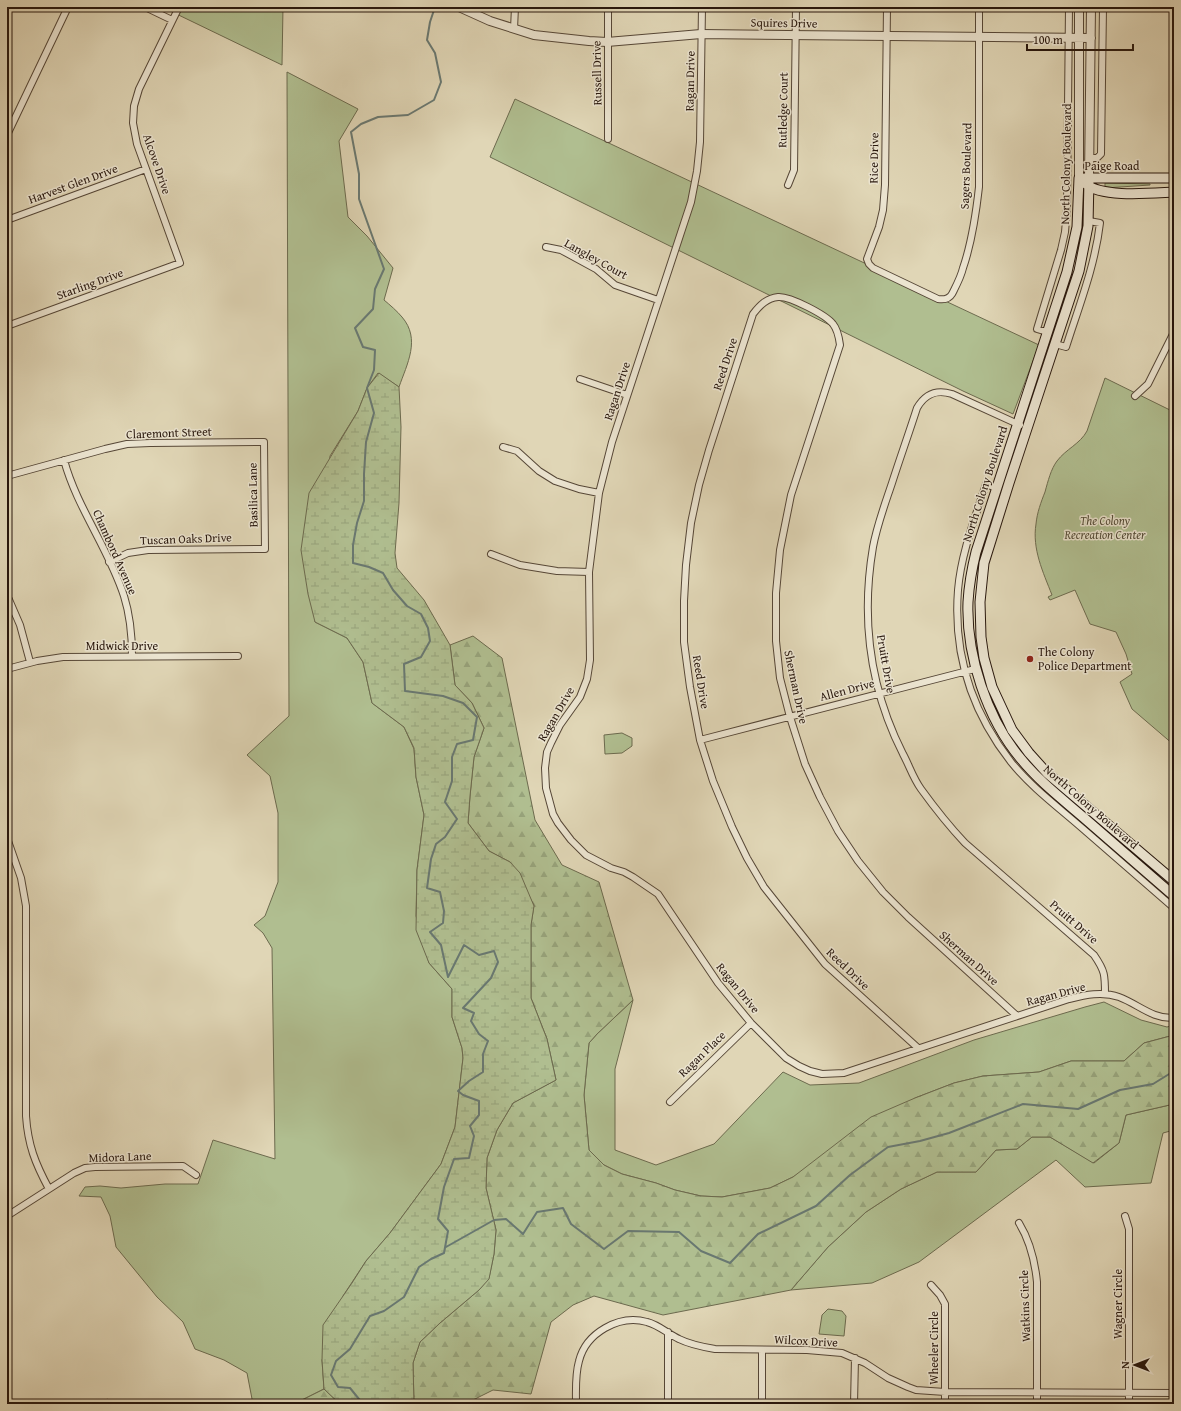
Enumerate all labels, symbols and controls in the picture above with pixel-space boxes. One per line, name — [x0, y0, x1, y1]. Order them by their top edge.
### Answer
street label: Squires Drive — [750, 13, 818, 32]
scale bar — [1027, 26, 1133, 52]
text: 100 m — [1033, 31, 1063, 48]
street label: Russell Drive — [587, 40, 606, 106]
street label: Ragan Drive — [680, 50, 699, 111]
street label: Rutledge Court — [773, 71, 792, 148]
street label: North Colony Boulevard — [1056, 103, 1075, 225]
street label: Sagers Boulevard — [955, 122, 976, 210]
street label: Alcove Drive — [139, 131, 176, 197]
street label: Rice Drive — [865, 132, 882, 184]
street label: Paige Road — [1085, 157, 1140, 174]
street label: Harvest Glen Drive — [26, 159, 120, 208]
street label: Langley Court — [561, 234, 632, 283]
street label: Starling Drive — [54, 263, 126, 303]
street label: Reed Drive — [708, 335, 741, 392]
street label: Ragan Drive — [599, 359, 634, 422]
street label: Claremont Street — [126, 422, 213, 442]
street label: North Colony Boulevard — [958, 423, 1011, 544]
street label: Basilica Lane — [243, 462, 262, 528]
street label: Chambord Avenue — [89, 506, 142, 598]
park label: The Colony Recreation Center — [1063, 512, 1146, 543]
street label: Tuscan Oaks Drive — [140, 528, 232, 549]
street label: Pruitt Drive — [873, 633, 900, 695]
street label: Midwick Drive — [86, 637, 159, 654]
place label: The Colony Police Department — [1038, 643, 1132, 674]
street label: Sherman Drive — [780, 648, 813, 726]
street label: Reed Drive — [689, 654, 714, 710]
marker: The Colony Police Department — [1025, 654, 1035, 664]
street label: Allen Drive — [818, 674, 876, 705]
street label: Ragan Drive — [533, 683, 578, 744]
street label: North Colony Boulevard — [1040, 760, 1143, 853]
street label: Pruitt Drive — [1046, 896, 1103, 948]
street label: Sherman Drive — [936, 926, 1003, 989]
street label: Reed Drive — [823, 944, 874, 994]
street label: Ragan Drive — [713, 959, 764, 1017]
street label: Ragan Drive — [1024, 977, 1088, 1010]
street label: Ragan Place — [674, 1026, 729, 1081]
street label: Midora Lane — [88, 1147, 152, 1166]
street label: Watkins Circle — [1015, 1269, 1034, 1342]
street label: Wagner Circle — [1109, 1269, 1126, 1339]
street label: Wheeler Circle — [925, 1311, 942, 1385]
street label: Wilcox Drive — [774, 1330, 839, 1351]
north arrow — [1115, 1345, 1155, 1385]
text: N — [1117, 1361, 1133, 1369]

